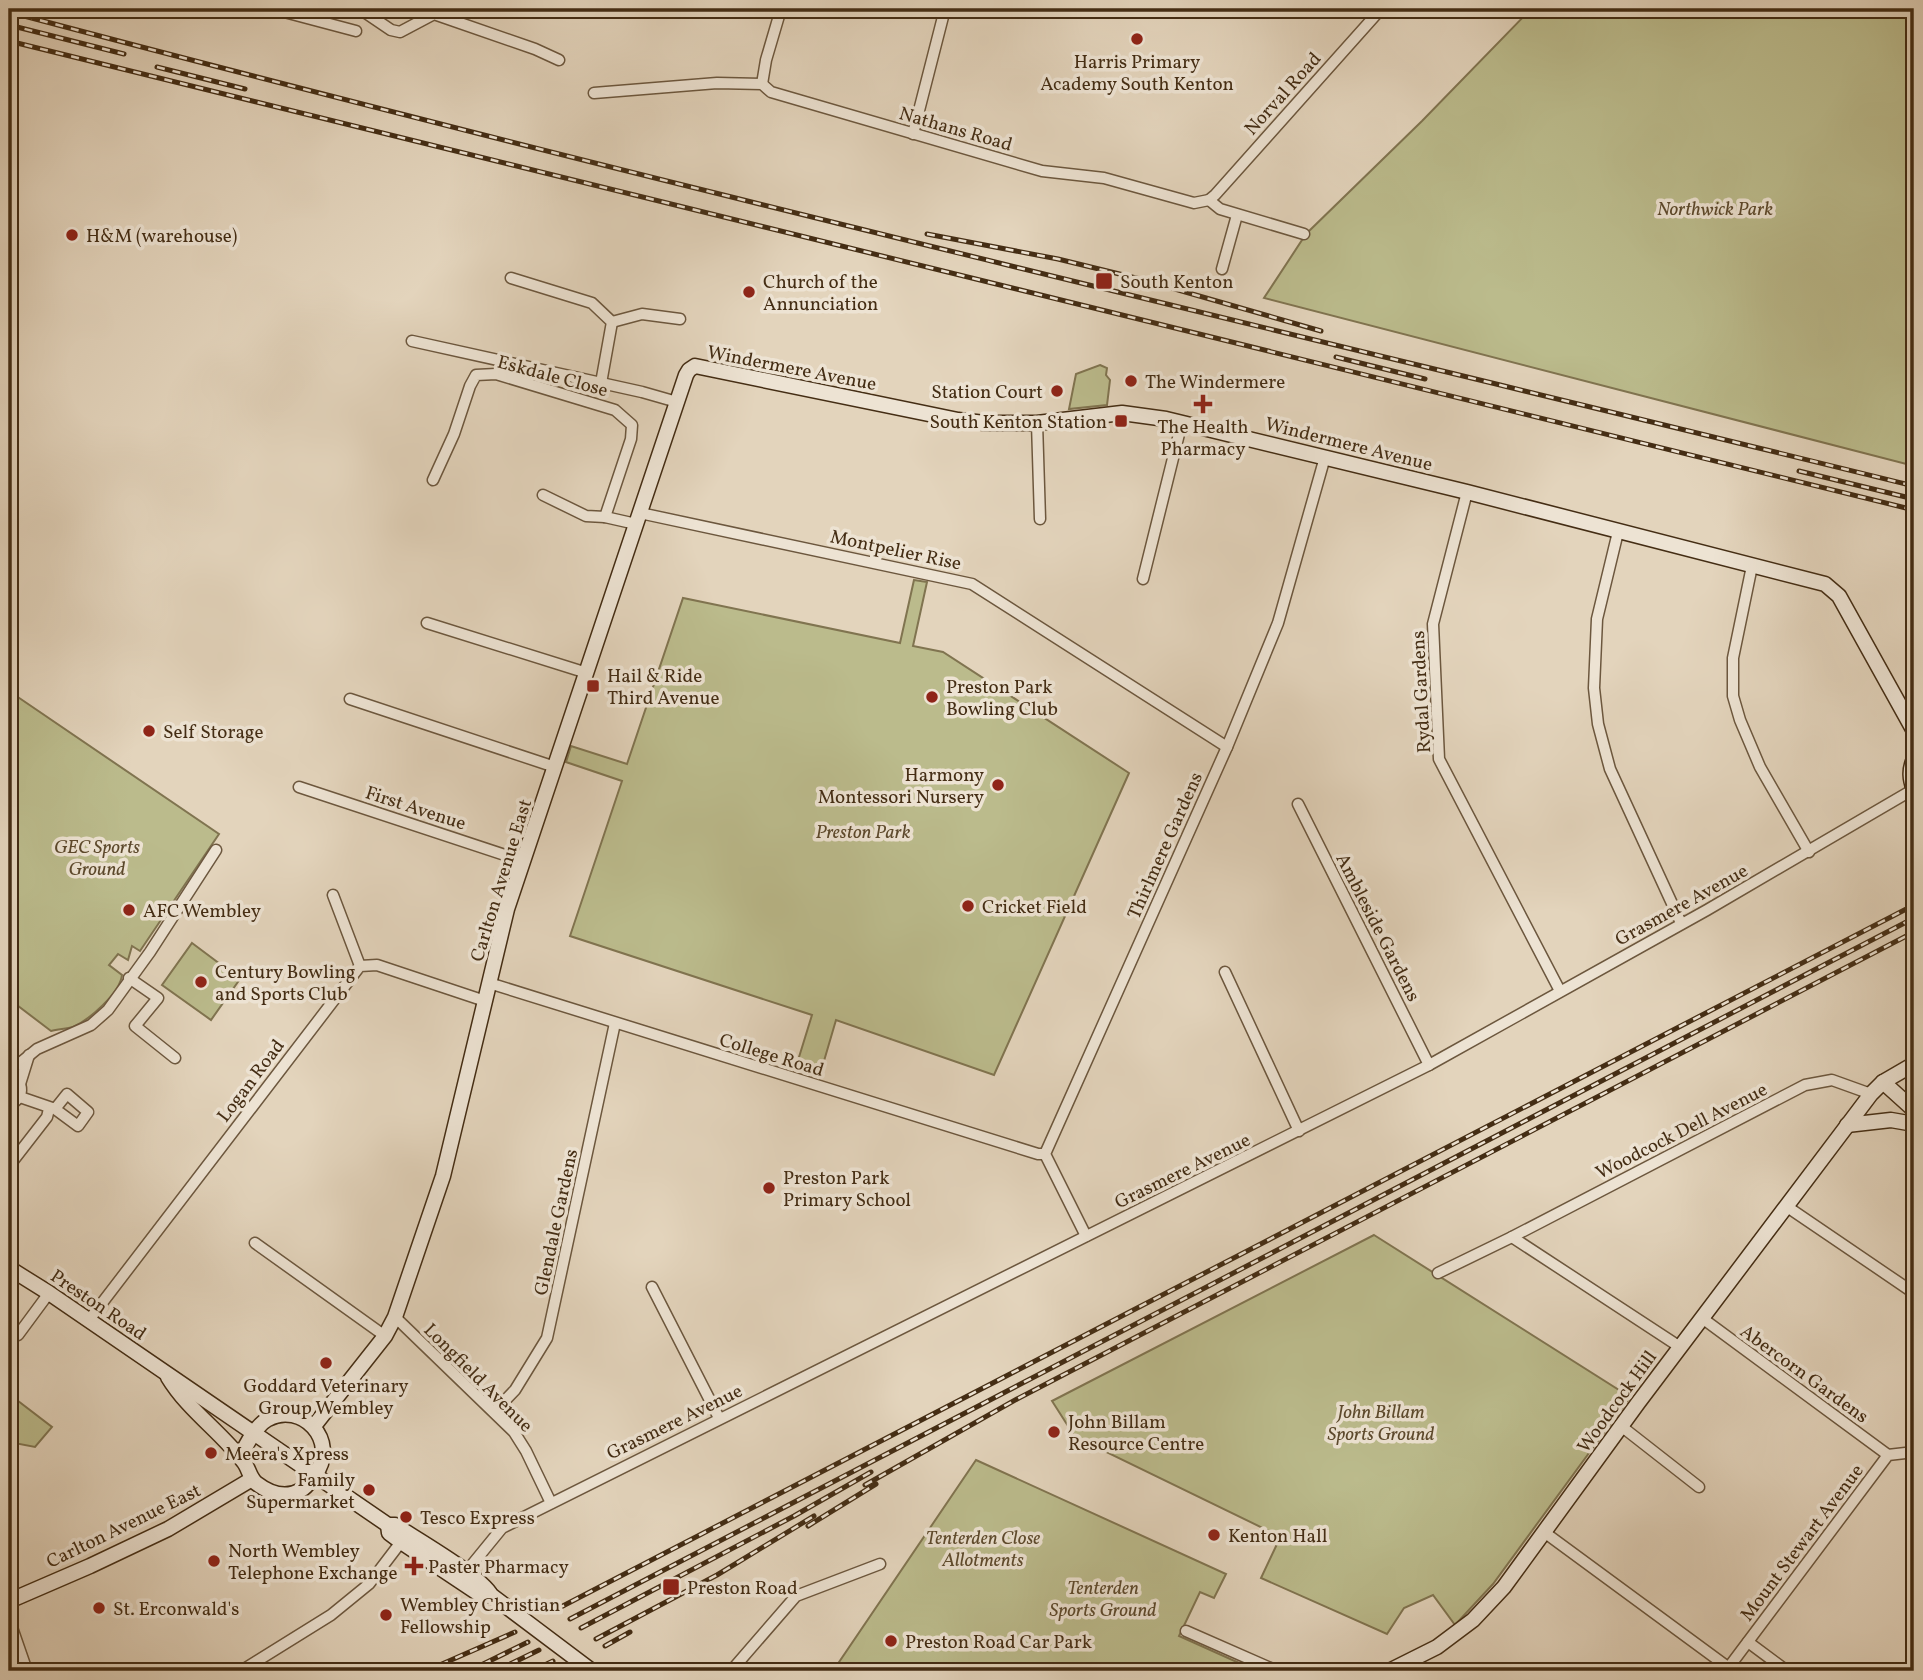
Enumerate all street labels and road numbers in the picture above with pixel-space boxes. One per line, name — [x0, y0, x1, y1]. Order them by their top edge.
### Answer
street label: Norval Road — [1239, 47, 1328, 142]
street label: Nathans Road — [896, 101, 1015, 159]
street label: Windermere Avenue — [705, 340, 879, 398]
street label: Eskdale Close — [494, 350, 611, 404]
street label: Windermere Avenue — [1262, 412, 1435, 478]
street label: Montpelier Rise — [828, 524, 964, 578]
street label: Rydal Gardens — [1406, 630, 1438, 754]
street label: Thirlmere Gardens — [1122, 768, 1210, 924]
street label: First Avenue — [362, 780, 469, 837]
street label: Carlton Avenue East — [465, 796, 539, 965]
street label: Ambleside Gardens — [1329, 849, 1426, 1006]
street label: Grasmere Avenue — [1611, 858, 1753, 953]
street label: College Road — [716, 1028, 827, 1084]
street label: Logan Road — [212, 1034, 291, 1128]
street label: Woodcock Dell Avenue — [1592, 1077, 1772, 1186]
street label: Grasmere Avenue — [1111, 1128, 1255, 1216]
street label: Glendale Gardens — [529, 1147, 585, 1298]
street label: Preston Road — [45, 1264, 151, 1347]
street label: Longfield Avenue — [417, 1318, 538, 1439]
street label: Abercorn Gardens — [1734, 1319, 1873, 1430]
street label: Woodcock Hill — [1572, 1345, 1664, 1459]
street label: Grasmere Avenue — [603, 1379, 747, 1467]
street label: Mount Stewart Avenue — [1735, 1459, 1870, 1627]
street label: Carlton Avenue East — [42, 1478, 206, 1575]

